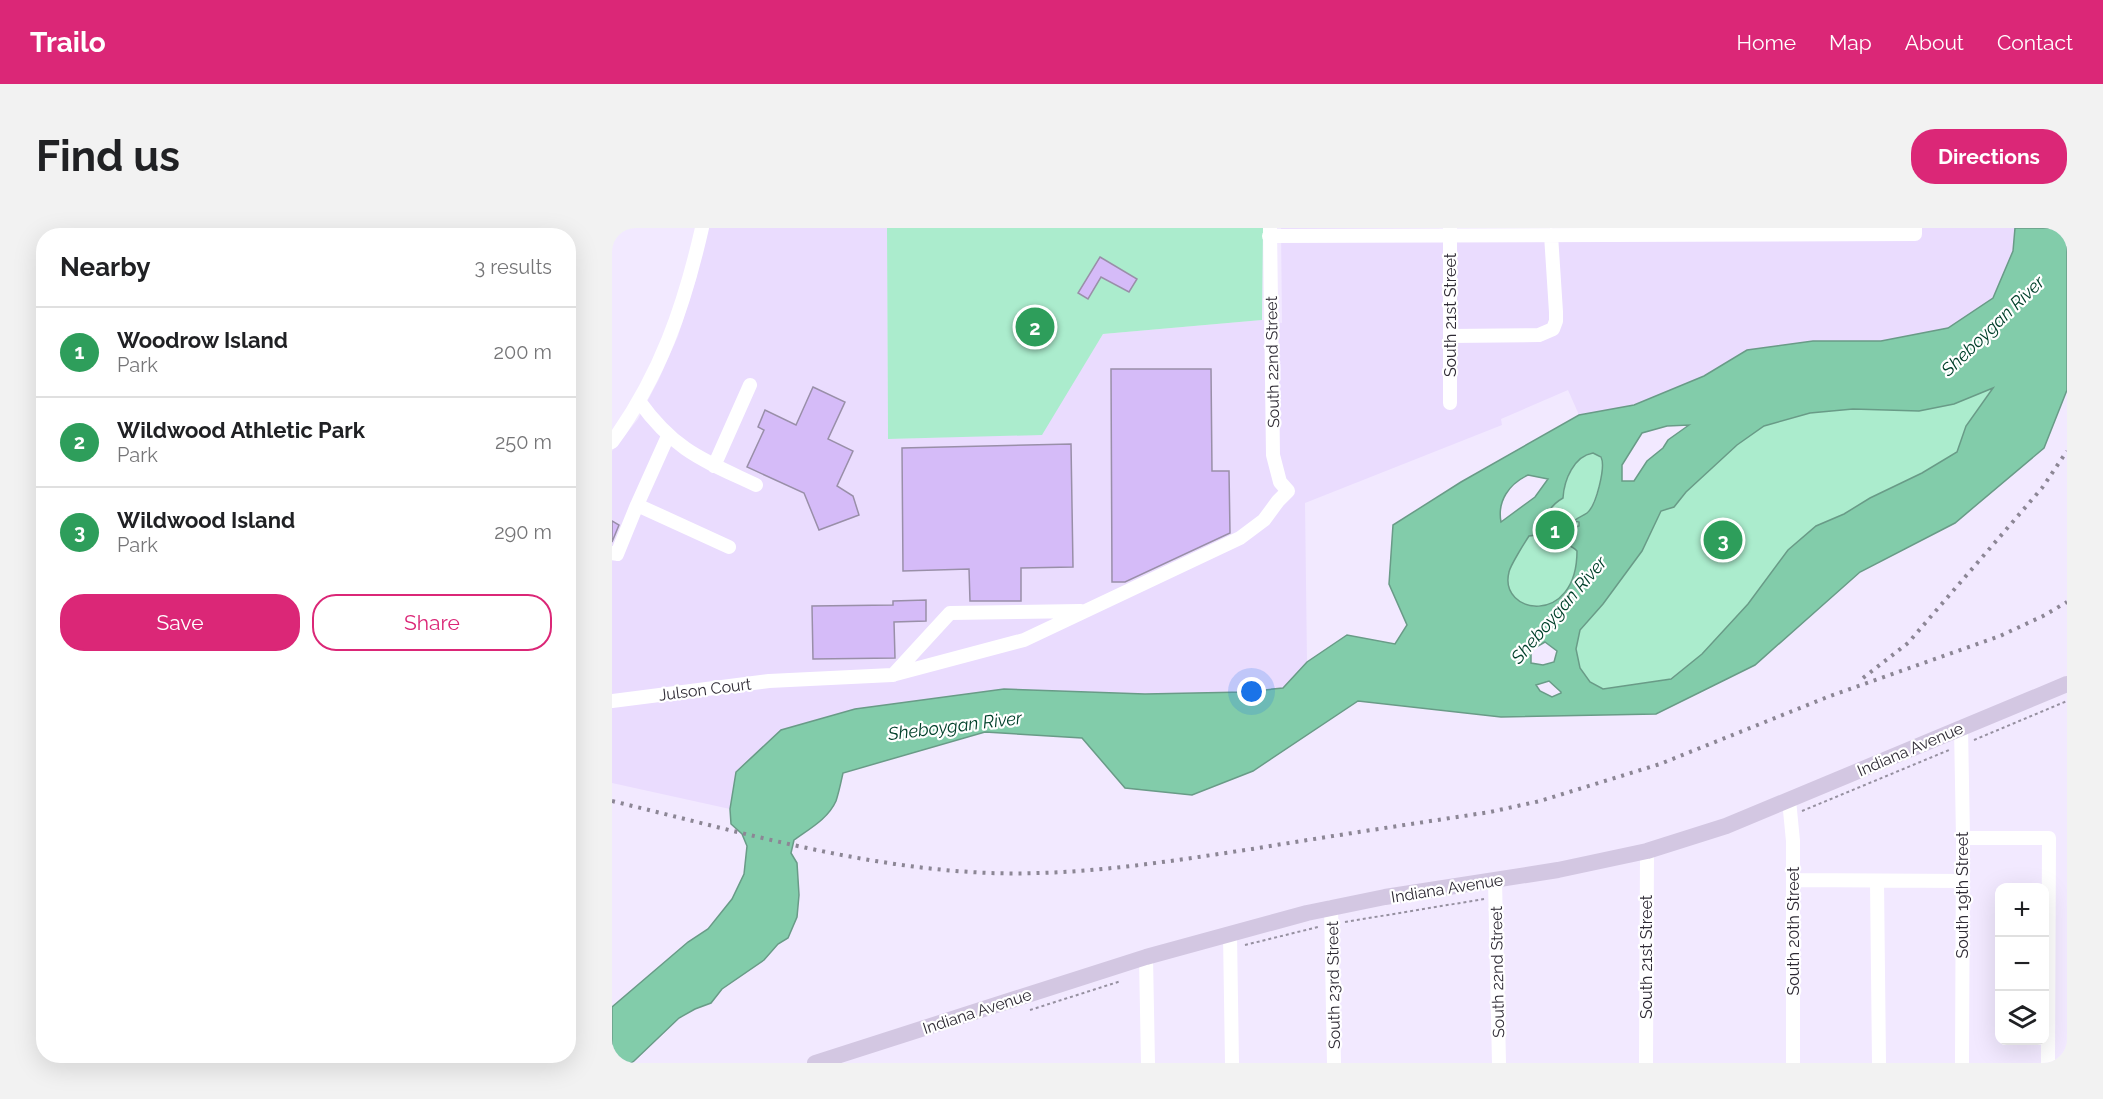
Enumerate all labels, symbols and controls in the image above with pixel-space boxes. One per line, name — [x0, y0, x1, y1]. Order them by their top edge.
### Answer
text: Trailo — [30, 26, 106, 59]
text: Home — [1737, 30, 1796, 55]
text: Map — [1829, 30, 1872, 55]
text: About — [1905, 30, 1964, 55]
text: Contact — [1997, 30, 2073, 55]
button: Directions — [1911, 129, 2067, 184]
text: Find us — [36, 132, 180, 181]
text: Nearby — [60, 252, 150, 282]
street label: South 21st Street — [1441, 252, 1460, 377]
text: 3 results — [474, 255, 552, 279]
water label: Sheboygan River — [1936, 271, 2049, 381]
street label: South 22nd Street — [1262, 295, 1283, 428]
pin: 2 — [1016, 304, 1054, 350]
text: Woodrow Island — [117, 327, 288, 353]
text: 1 — [75, 340, 84, 364]
text: 200 m — [494, 340, 552, 364]
text: Park — [117, 353, 158, 377]
text: Wildwood Athletic Park — [117, 417, 365, 443]
text: 2 — [74, 430, 85, 454]
text: 250 m — [495, 430, 552, 454]
text: Park — [117, 443, 158, 467]
text: Wildwood Island — [117, 507, 295, 533]
pin: 1 — [1536, 508, 1574, 552]
pin: 3 — [1704, 518, 1742, 562]
text: 3 — [74, 520, 85, 544]
text: 290 m — [494, 520, 552, 544]
text: Park — [117, 533, 158, 557]
water label: Sheboygan River — [1506, 551, 1611, 668]
button: Save — [60, 594, 300, 651]
button: Share — [312, 594, 552, 651]
street label: Julson Court — [658, 674, 753, 705]
your location — [1237, 677, 1266, 706]
water label: Sheboygan River — [886, 707, 1024, 744]
street label: Indiana Avenue — [1854, 719, 1966, 780]
street label: South 19th Street — [1953, 831, 1972, 958]
street label: South 20th Street — [1784, 866, 1803, 995]
street label: Indiana Avenue — [1390, 870, 1504, 907]
map controls — [1995, 883, 2049, 1045]
button: + — [1995, 883, 2049, 937]
street label: South 21st Street — [1637, 894, 1656, 1019]
street label: South 22nd Street — [1487, 905, 1508, 1038]
street label: South 23rd Street — [1323, 920, 1344, 1049]
button: − — [1995, 937, 2049, 991]
street label: Indiana Avenue — [920, 985, 1034, 1038]
button: layers — [1995, 991, 2049, 1045]

